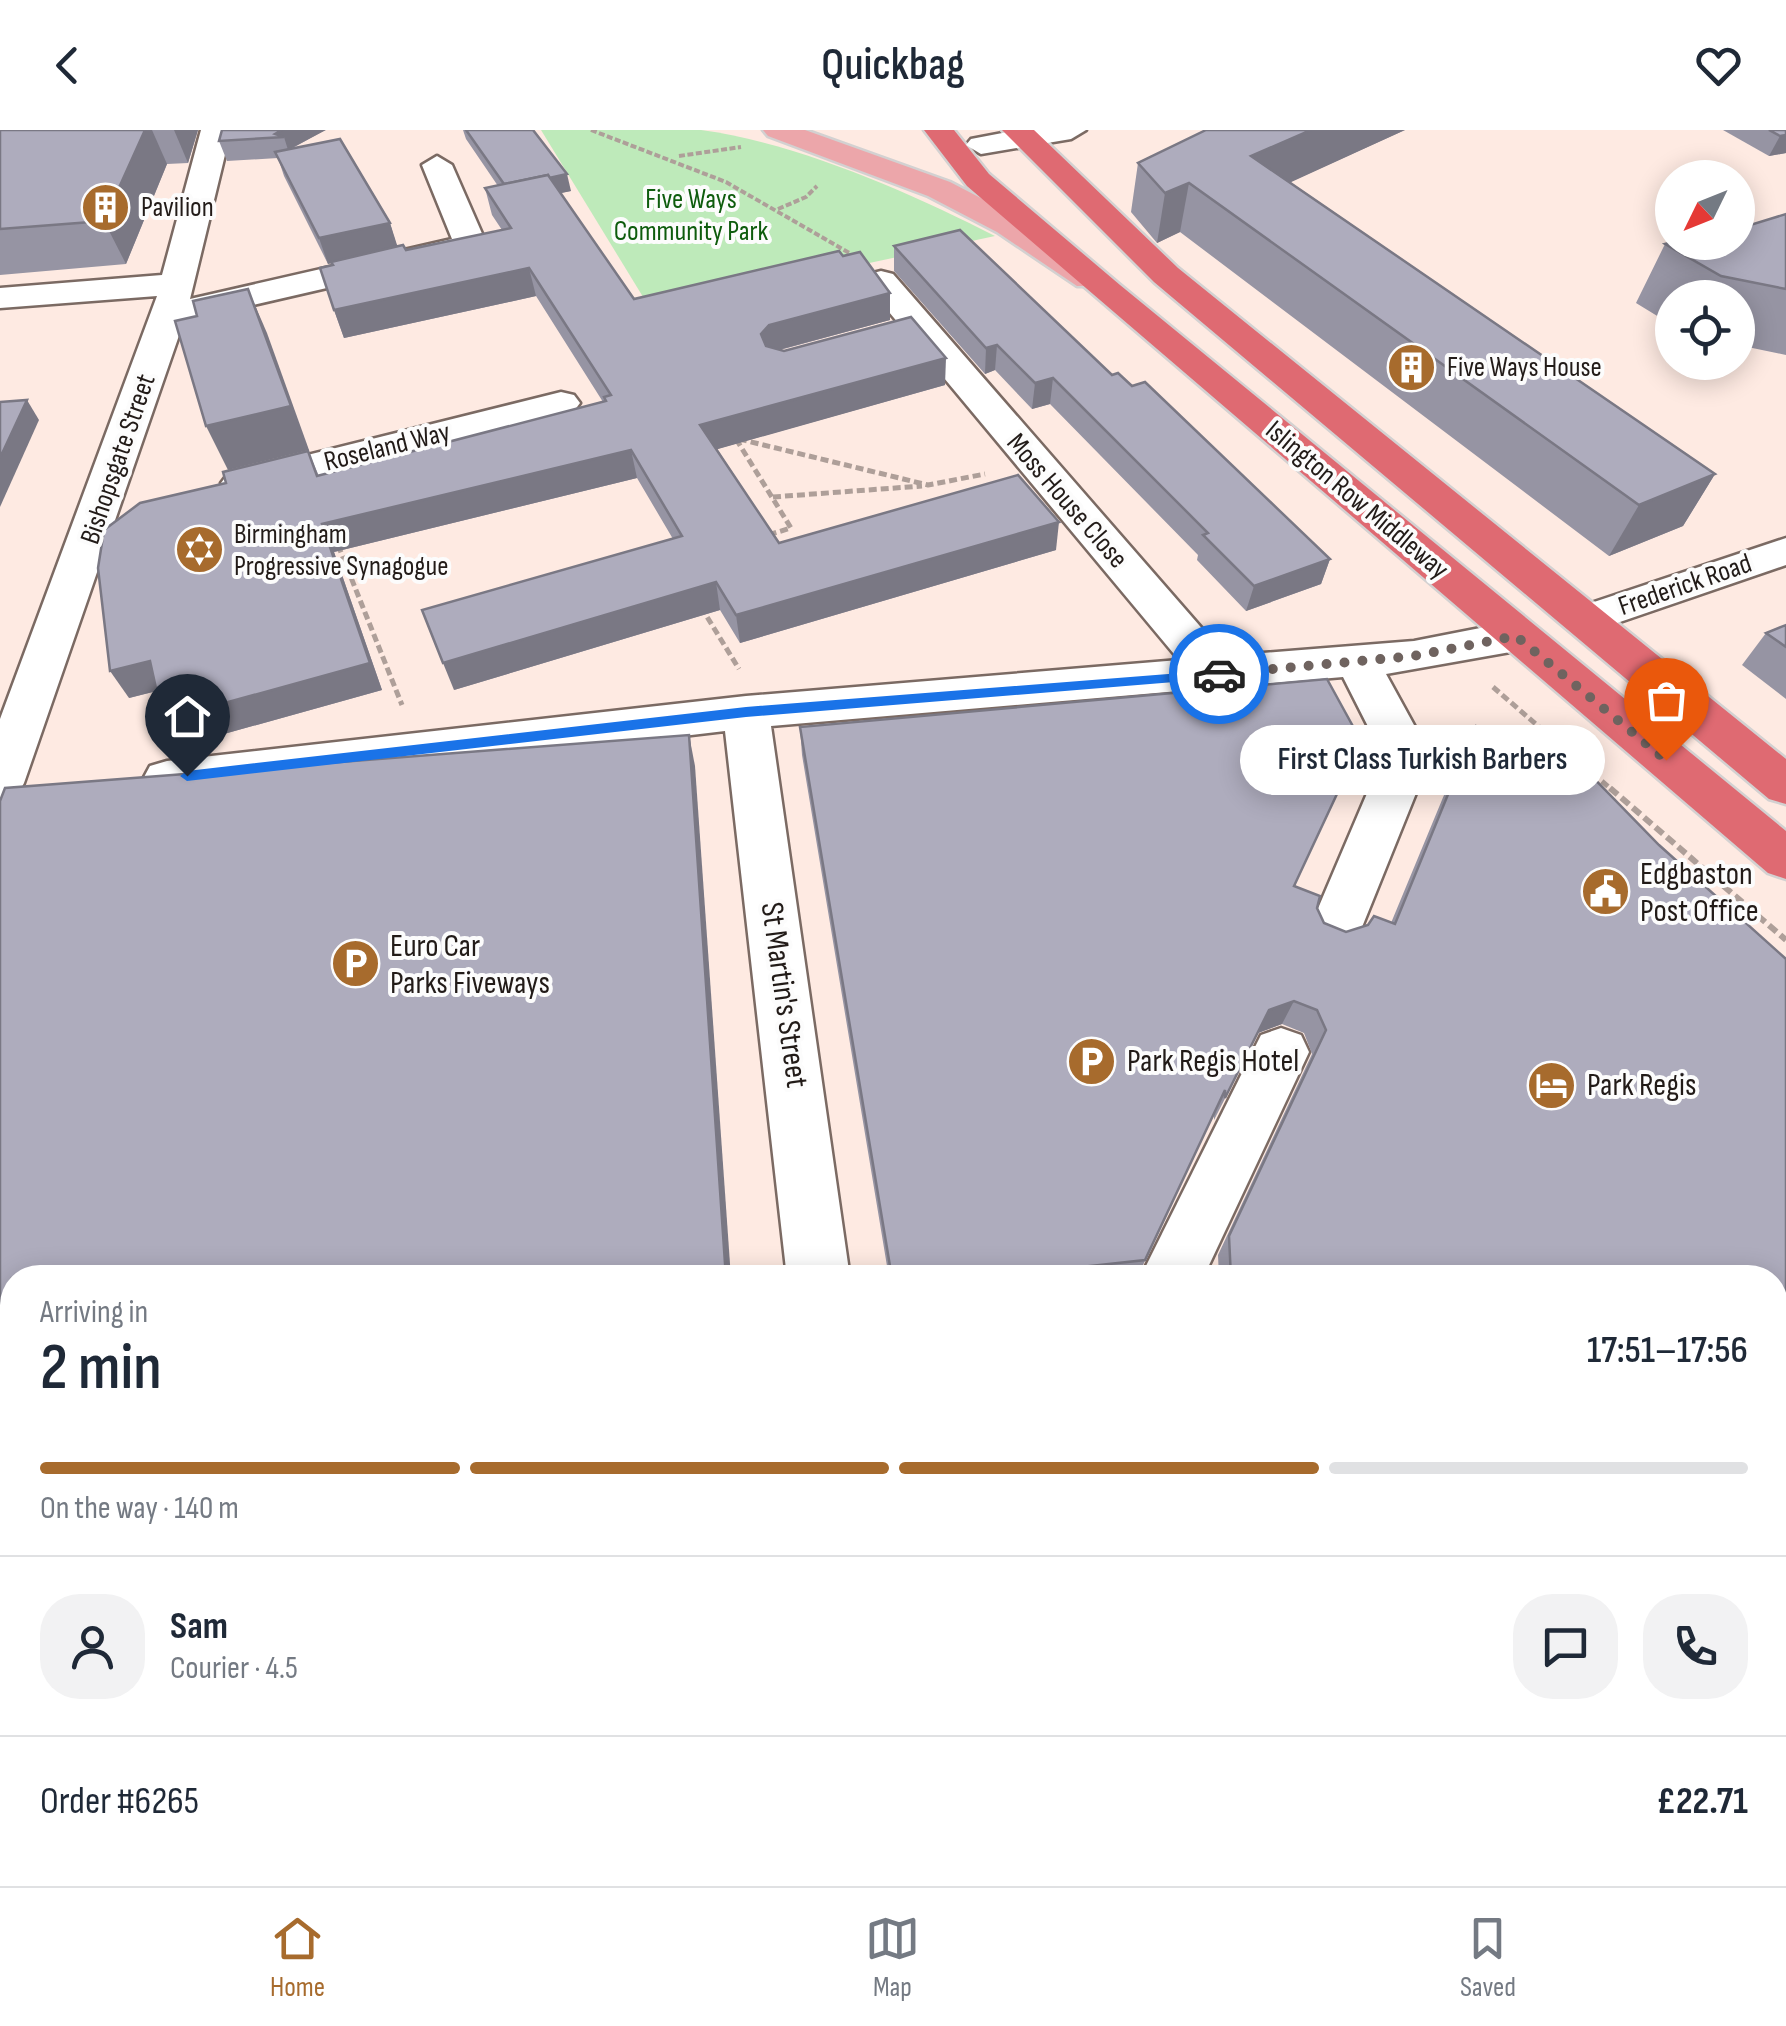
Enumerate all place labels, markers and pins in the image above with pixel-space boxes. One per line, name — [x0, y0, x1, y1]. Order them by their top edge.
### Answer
building icon: Pavilion — [80, 181, 132, 233]
place label: Pavilion — [141, 191, 214, 224]
building icon: Five Ways House — [1386, 341, 1438, 393]
place label: Five Ways House — [1447, 351, 1602, 384]
place label: Birmingham Progressive Synagogue — [234, 518, 448, 583]
synagogue icon: Birmingham Progressive Synagogue — [173, 524, 225, 576]
pin — [1624, 658, 1709, 761]
pin — [145, 674, 230, 777]
callout: First Class Turkish Barbers — [1241, 725, 1606, 795]
place label: Edgbaston Post Office — [1640, 855, 1759, 931]
public building icon: Edgbaston Post Office — [1579, 866, 1631, 918]
place label: Euro Car Parks Fiveways — [390, 927, 550, 1003]
parking icon: Euro Car Parks Fiveways — [329, 938, 381, 990]
parking icon: Park Regis Hotel — [1066, 1035, 1118, 1087]
place label: Park Regis Hotel — [1127, 1042, 1299, 1081]
hotel icon: Park Regis — [1526, 1059, 1578, 1111]
place label: Park Regis — [1587, 1066, 1696, 1105]

